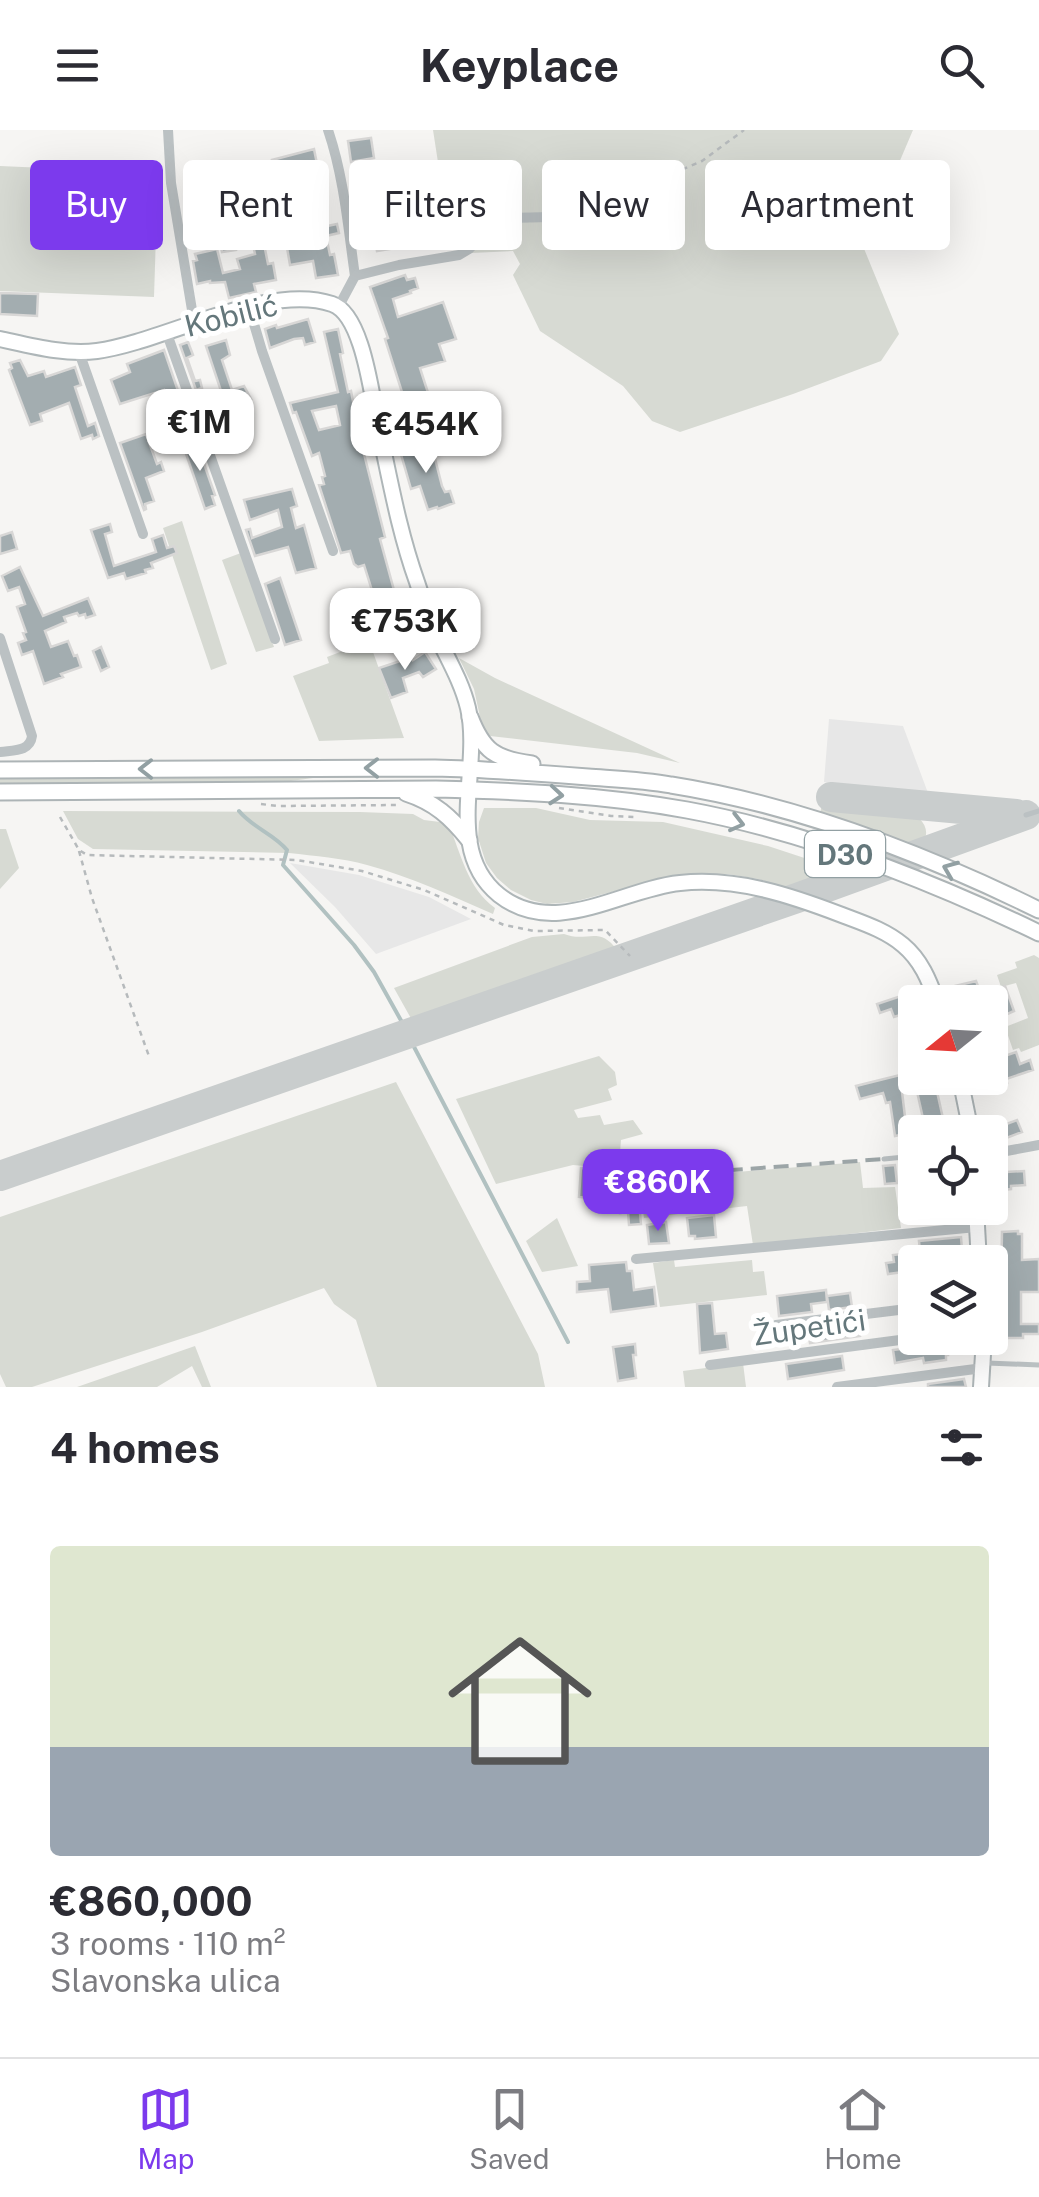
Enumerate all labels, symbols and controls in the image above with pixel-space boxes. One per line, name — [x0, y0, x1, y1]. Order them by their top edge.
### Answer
icon: menu — [50, 38, 105, 93]
icon: search — [934, 38, 989, 93]
text: Keyplace — [420, 39, 619, 92]
chip: Buy — [30, 160, 163, 250]
chip: Rent — [183, 160, 329, 250]
chip: Filters — [349, 160, 522, 250]
chip: New — [542, 160, 685, 250]
chip: Apartment — [705, 160, 950, 250]
street label: Kobilić — [181, 286, 281, 344]
pin: €1M — [152, 389, 248, 474]
pin: €454K — [356, 391, 496, 476]
text: €1M — [168, 403, 232, 440]
text: €454K — [373, 405, 480, 442]
pin: €753K — [335, 588, 475, 673]
text: €753K — [352, 602, 458, 639]
one-way arrow — [364, 757, 380, 779]
one-way arrow — [137, 758, 152, 780]
one-way arrow — [548, 784, 564, 806]
one-way arrow — [728, 811, 745, 832]
road number: D30 — [805, 831, 885, 877]
one-way arrow — [943, 860, 960, 880]
north arrow — [898, 985, 1008, 1095]
map controls — [898, 985, 1008, 1355]
button: locate — [898, 1115, 1008, 1225]
pin: €860K — [588, 1149, 728, 1234]
text: €860K — [605, 1163, 711, 1200]
button: layers — [898, 1245, 1008, 1355]
street label: Župetići — [750, 1301, 868, 1353]
icon: filters — [934, 1420, 989, 1475]
text: 4 homes — [50, 1423, 220, 1472]
icon: home — [430, 1611, 610, 1791]
text: €860,000 — [50, 1876, 253, 1925]
text: 3 rooms · 110 m² — [50, 1925, 286, 1962]
text: Slavonska ulica — [50, 1962, 281, 1999]
tab: Map — [137, 2082, 194, 2175]
tab: Saved — [469, 2082, 549, 2175]
tab: Home — [824, 2082, 902, 2175]

